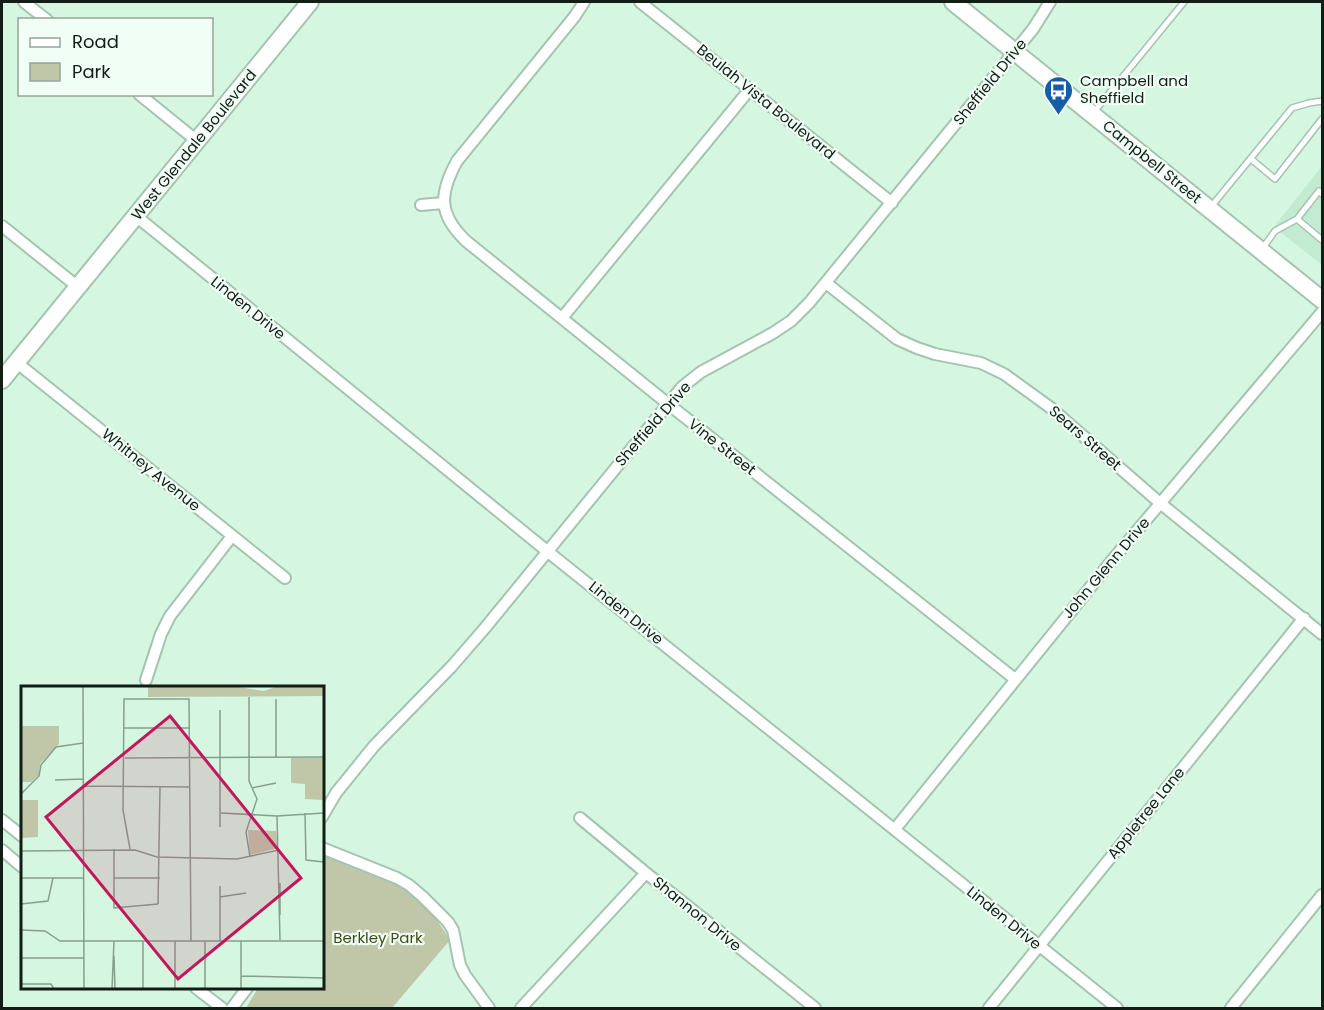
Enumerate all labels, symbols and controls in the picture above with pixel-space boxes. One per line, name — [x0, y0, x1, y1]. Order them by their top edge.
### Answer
legend — [18, 18, 213, 96]
text: Road — [72, 29, 119, 54]
street label: Sheffield Drive — [948, 34, 1031, 129]
street label: Beulah Vista Boulevard — [693, 39, 840, 164]
text: Park — [72, 59, 111, 84]
street label: West Glendale Boulevard — [126, 65, 261, 225]
place label: Campbell and Sheffield — [1080, 70, 1188, 108]
bus stop icon: Campbell and Sheffield — [1043, 74, 1075, 116]
street label: Campbell Street — [1098, 115, 1206, 208]
street label: Linden Drive — [207, 271, 290, 344]
street label: Sheffield Drive — [610, 377, 695, 471]
street label: Sears Street — [1045, 400, 1126, 475]
street label: Vine Street — [684, 414, 761, 480]
street label: Whitney Avenue — [98, 423, 205, 516]
street label: John Glenn Drive — [1057, 513, 1154, 623]
street label: Linden Drive — [585, 576, 668, 649]
inset map — [21, 686, 324, 989]
street label: Appletree Lane — [1102, 762, 1189, 863]
street label: Shannon Drive — [649, 871, 746, 956]
street label: Linden Drive — [963, 881, 1046, 954]
park label: Berkley Park — [333, 927, 423, 948]

